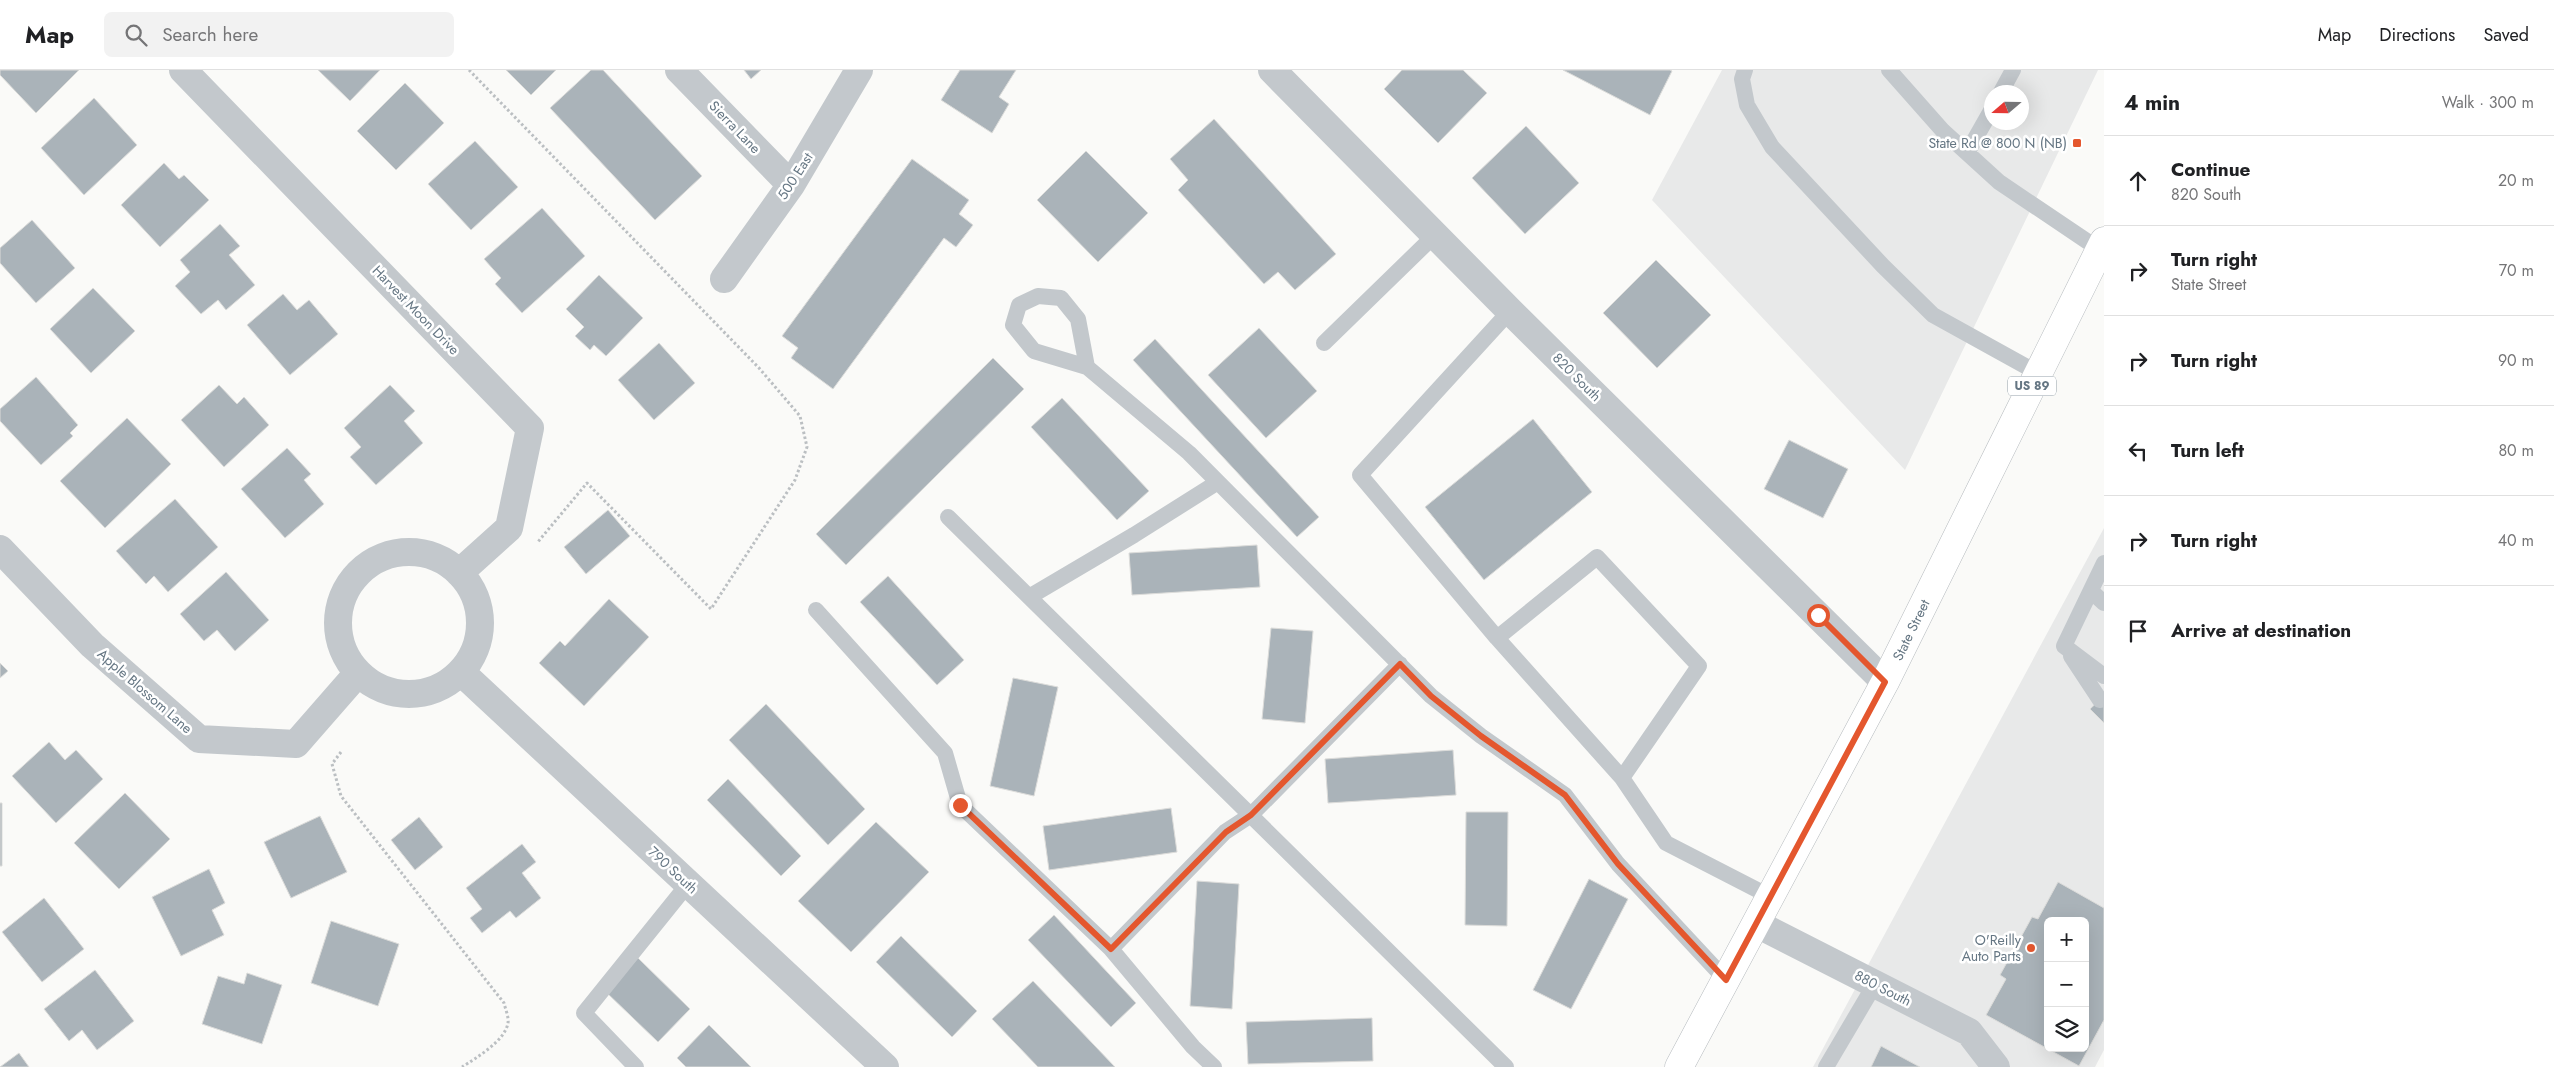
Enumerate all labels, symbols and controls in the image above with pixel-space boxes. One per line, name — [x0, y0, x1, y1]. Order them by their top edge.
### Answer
search box — [104, 12, 454, 57]
text: Map — [25, 17, 74, 52]
icon: search — [122, 21, 150, 49]
text: Search here — [162, 21, 258, 48]
text: Map — [2318, 22, 2351, 48]
text: Directions — [2379, 22, 2455, 48]
text: Saved — [2483, 22, 2529, 48]
north arrow — [1984, 85, 2029, 130]
text: 4 min — [2124, 88, 2180, 118]
text: Walk · 300 m — [2442, 91, 2534, 114]
street label: Sierra Lane — [705, 96, 765, 158]
place label: State Rd @ 800 N (NB) — [1928, 133, 2067, 153]
marker: State Rd @ 800 N (NB) — [2071, 137, 2083, 149]
street label: 500 East — [772, 148, 818, 203]
text: Continue — [2171, 156, 2250, 183]
icon: ahead — [2124, 167, 2152, 195]
text: 20 m — [2498, 169, 2534, 192]
text: 820 South — [2171, 183, 2241, 206]
text: Turn right — [2171, 246, 2257, 273]
icon: right — [2124, 257, 2152, 285]
text: 70 m — [2499, 259, 2534, 282]
street label: Harvest Moon Drive — [368, 261, 464, 359]
text: State Street — [2171, 273, 2246, 296]
icon: right — [2124, 347, 2152, 375]
text: Turn right — [2171, 347, 2257, 374]
street label: 820 South — [1548, 348, 1606, 406]
text: 90 m — [2498, 349, 2534, 372]
road number: US 89 — [2008, 376, 2056, 396]
icon: left — [2124, 437, 2152, 465]
text: Turn left — [2171, 437, 2244, 464]
text: 80 m — [2498, 439, 2534, 462]
icon: right — [2124, 527, 2152, 555]
text: Turn right — [2171, 527, 2257, 554]
text: 40 m — [2498, 529, 2534, 552]
street label: State Street — [1888, 595, 1935, 664]
route start — [1807, 604, 1830, 627]
icon: arrive — [2124, 617, 2152, 645]
text: Arrive at destination — [2171, 617, 2351, 644]
street label: Apple Blossom Lane — [93, 644, 197, 738]
route end — [949, 794, 972, 817]
street label: 790 South — [644, 842, 702, 898]
map controls — [2044, 917, 2089, 1052]
button: + — [2044, 917, 2089, 962]
place label: O'Reilly Auto Parts — [1962, 930, 2022, 966]
marker: O'Reilly Auto Parts — [2025, 942, 2037, 954]
button: − — [2044, 962, 2089, 1007]
street label: 880 South — [1851, 965, 1915, 1011]
button: layers — [2044, 1007, 2089, 1052]

